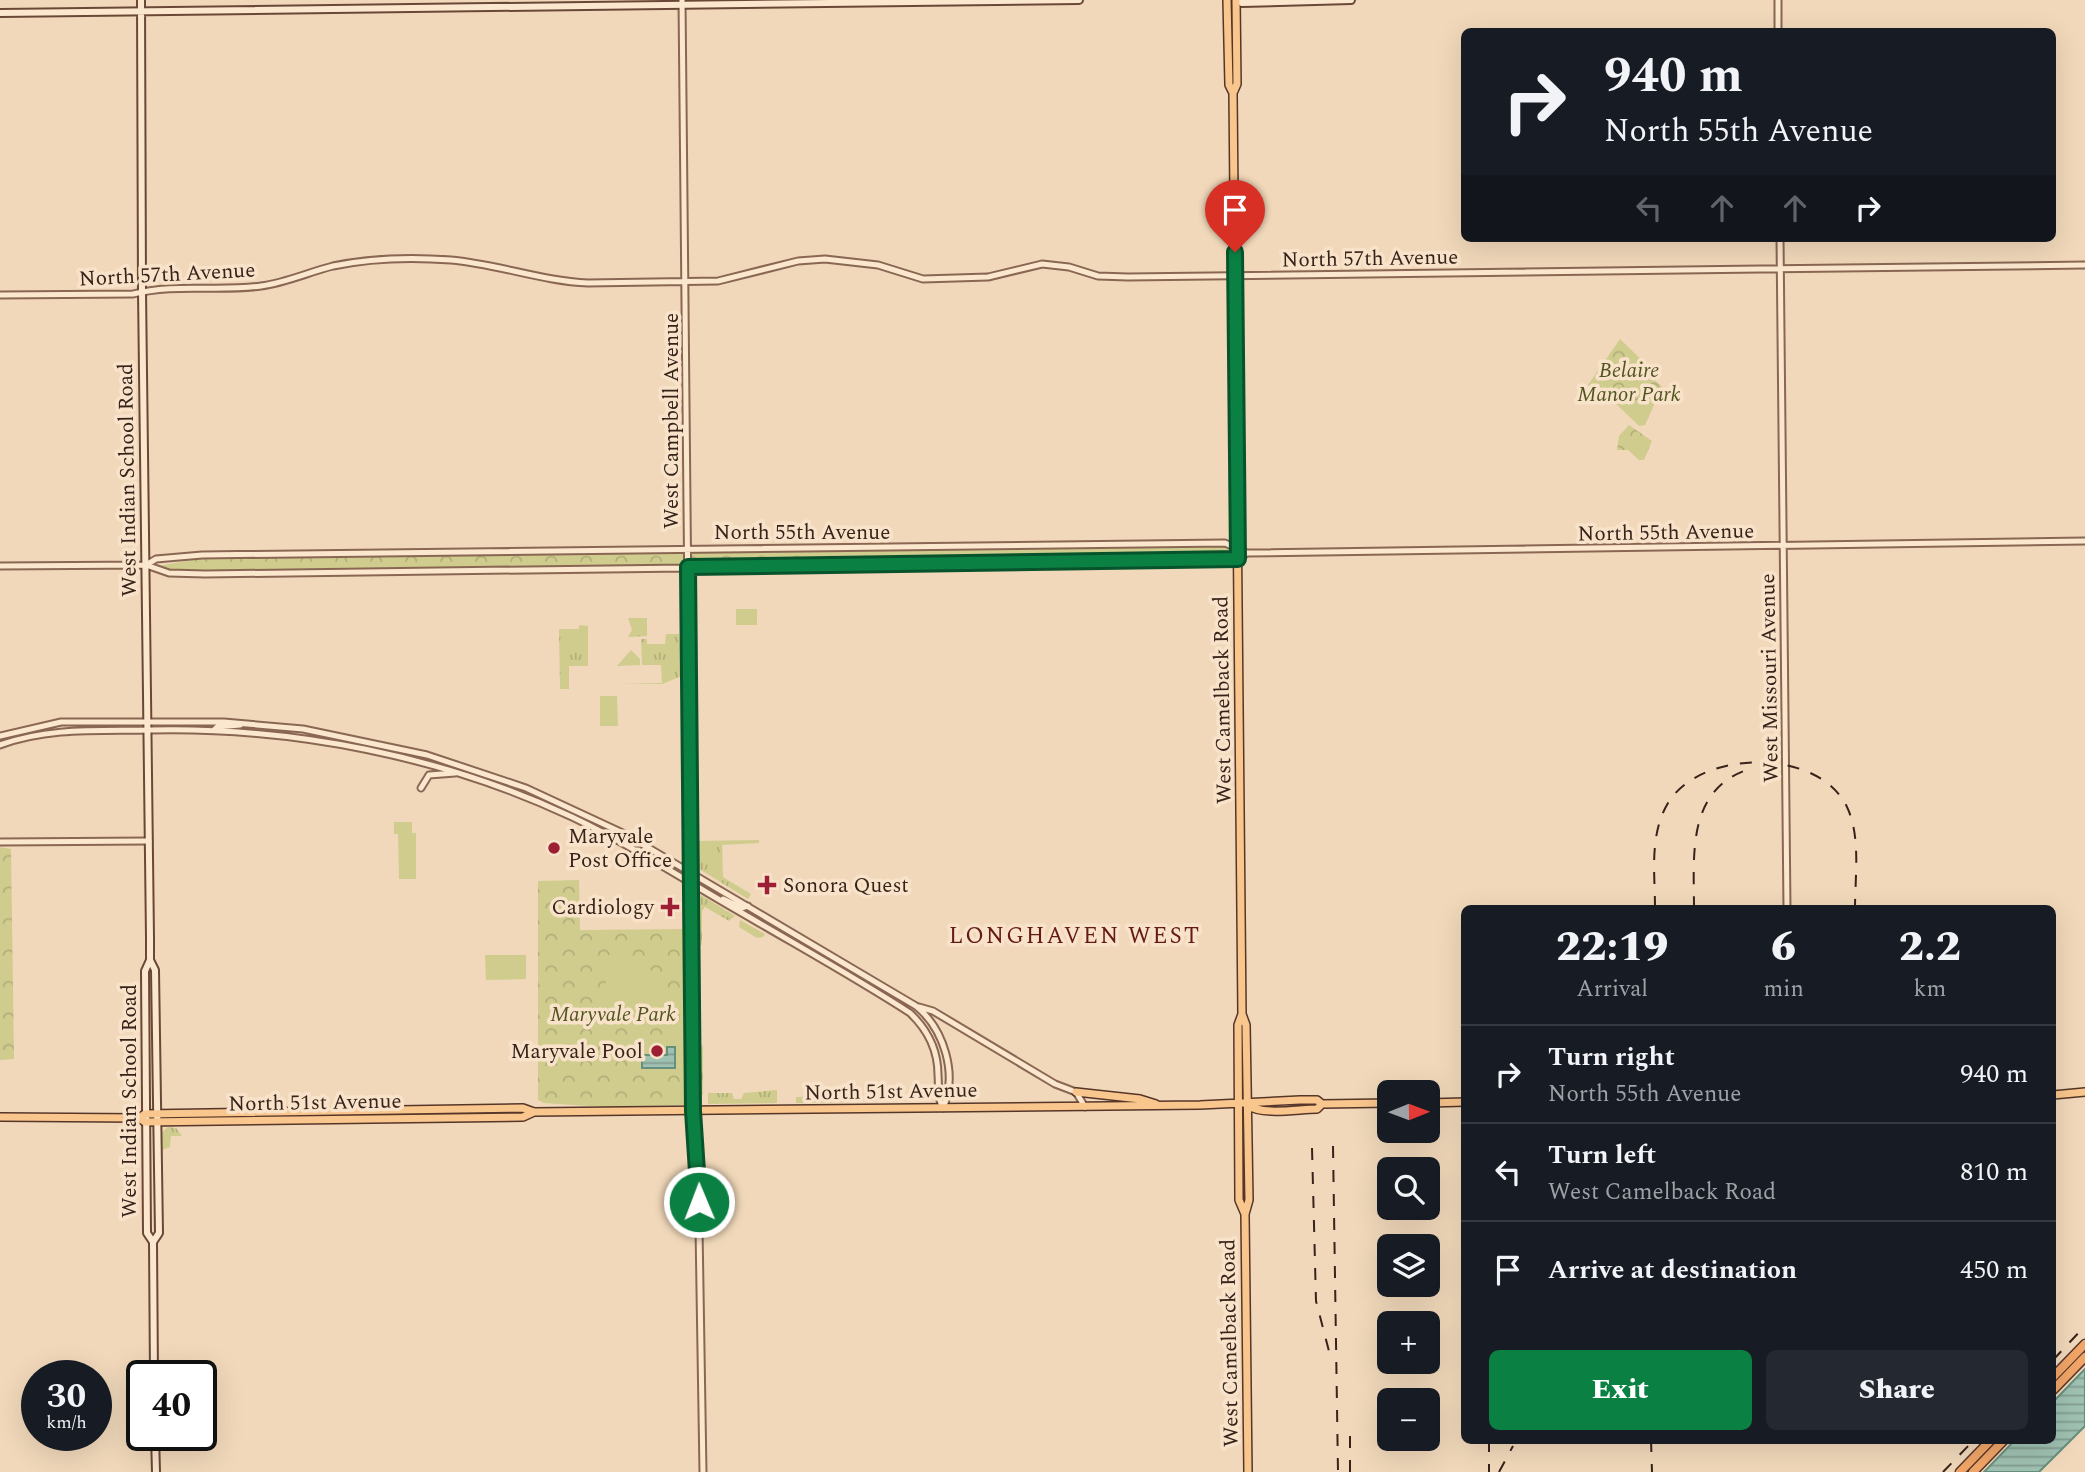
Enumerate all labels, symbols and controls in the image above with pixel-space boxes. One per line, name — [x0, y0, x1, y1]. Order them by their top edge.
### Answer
text: 940 m — [1604, 39, 1743, 114]
icon: right — [1489, 56, 1580, 147]
text: North 55th Avenue — [1604, 107, 1873, 156]
pin — [1205, 180, 1265, 252]
icon: left — [1630, 189, 1668, 227]
icon: ahead — [1703, 189, 1741, 227]
icon: ahead — [1776, 189, 1814, 227]
icon: right — [1849, 189, 1887, 227]
icon: arrive — [1216, 191, 1254, 229]
street label: North 57th Avenue — [1281, 241, 1459, 277]
street label: North 57th Avenue — [78, 254, 256, 296]
street label: West Campbell Avenue — [656, 313, 688, 529]
park label: Belaire Manor Park — [1577, 355, 1681, 411]
street label: West Indian School Road — [110, 363, 146, 597]
street label: North 55th Avenue — [1577, 515, 1755, 551]
street label: North 55th Avenue — [714, 517, 890, 549]
street label: West Missouri Avenue — [1752, 573, 1788, 783]
street label: West Camelback Road — [1205, 596, 1241, 804]
place label: Maryvale Post Office — [568, 821, 672, 877]
marker: Maryvale Post Office — [546, 840, 562, 856]
place label: Sonora Quest — [783, 870, 909, 902]
marker: Sonora Quest — [757, 875, 777, 895]
place label: Cardiology — [551, 892, 655, 924]
marker: Cardiology — [660, 897, 680, 917]
text: 22:19 — [1556, 916, 1669, 979]
text: 6 — [1771, 916, 1796, 979]
text: 2.2 — [1899, 916, 1961, 979]
district label: LONGHAVEN WEST — [949, 919, 1201, 954]
text: Arrival — [1576, 972, 1648, 1007]
text: min — [1764, 972, 1804, 1007]
text: km — [1914, 972, 1946, 1007]
street label: West Indian School Road — [114, 984, 146, 1218]
park label: Maryvale Park — [550, 999, 676, 1031]
place label: Maryvale Pool — [510, 1036, 643, 1068]
text: Turn right — [1548, 1037, 1675, 1077]
marker: Maryvale Pool — [649, 1043, 665, 1059]
text: 940 m — [1960, 1054, 2028, 1094]
icon: right — [1489, 1055, 1527, 1093]
street label: North 51st Avenue — [804, 1074, 978, 1110]
text: North 55th Avenue — [1548, 1077, 1741, 1112]
north arrow — [1377, 1080, 1440, 1143]
map controls — [1377, 1080, 1440, 1451]
street label: North 51st Avenue — [228, 1085, 402, 1121]
text: Turn left — [1548, 1135, 1656, 1175]
text: 810 m — [1960, 1152, 2028, 1192]
icon: left — [1489, 1153, 1527, 1191]
button: search — [1377, 1157, 1440, 1220]
position arrow — [662, 1165, 736, 1239]
text: West Camelback Road — [1548, 1175, 1776, 1210]
button: layers — [1377, 1234, 1440, 1297]
street label: West Camelback Road — [1212, 1239, 1248, 1447]
text: Arrive at destination — [1548, 1250, 1797, 1290]
text: 450 m — [1960, 1250, 2028, 1290]
icon: arrive — [1489, 1251, 1527, 1289]
button: + — [1377, 1311, 1440, 1374]
button: Exit — [1489, 1350, 1752, 1430]
button: Share — [1766, 1350, 2028, 1430]
speed limit sign: 40 — [126, 1360, 217, 1451]
text: 30 — [47, 1370, 86, 1423]
button: − — [1377, 1388, 1440, 1451]
text: km/h — [46, 1409, 87, 1436]

